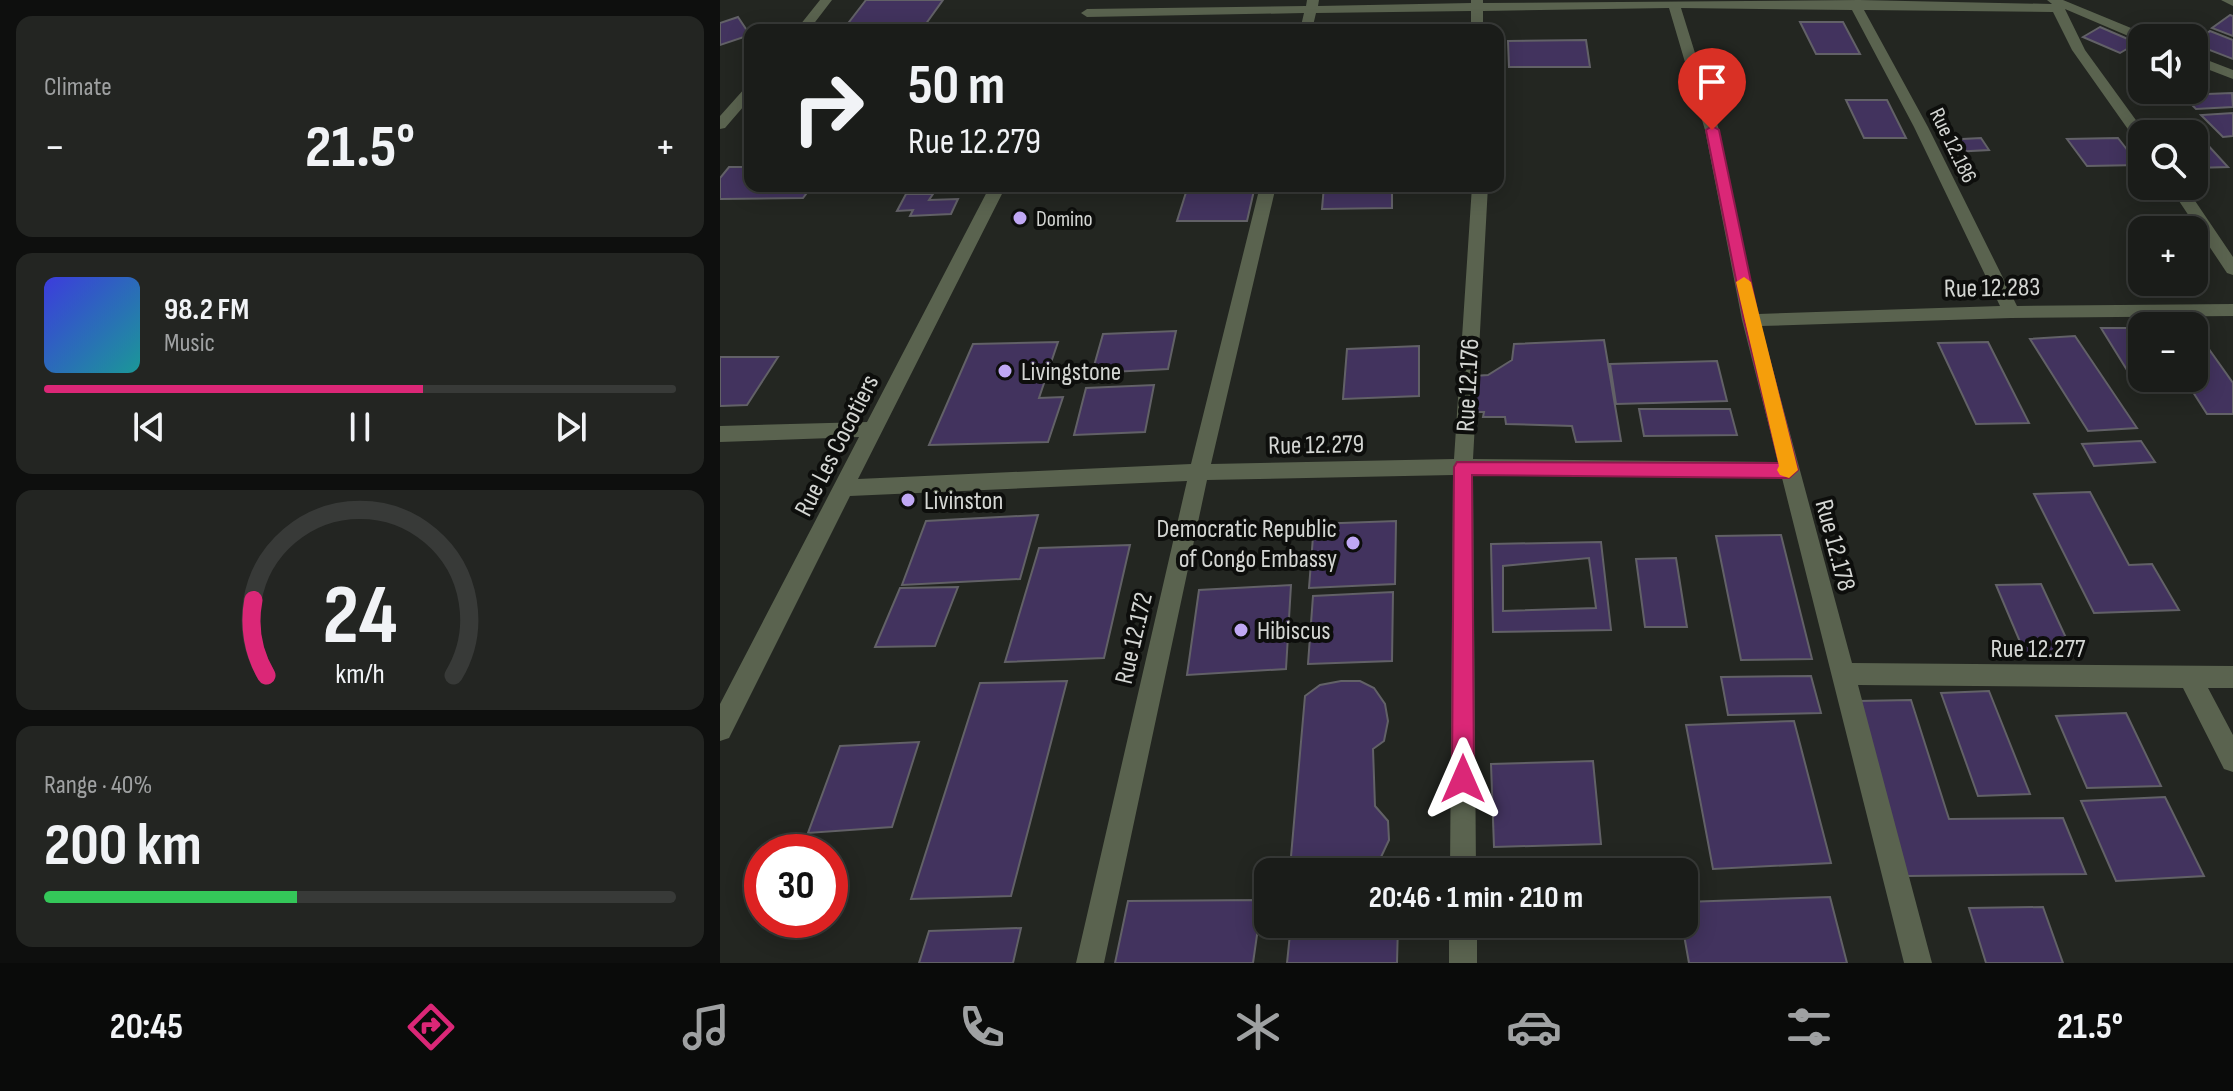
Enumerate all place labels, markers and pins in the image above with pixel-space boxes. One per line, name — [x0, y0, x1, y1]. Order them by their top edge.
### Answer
pin — [1678, 48, 1746, 130]
place label: Domino — [1036, 206, 1093, 233]
marker: Domino — [1011, 209, 1029, 227]
place label: Livingstone — [1021, 357, 1121, 388]
marker: Livingstone — [996, 362, 1014, 380]
place label: Livinston — [924, 486, 1003, 517]
marker: Livinston — [899, 491, 917, 509]
place label: Democratic Republic of Congo Embassy — [1157, 514, 1337, 575]
marker: Democratic Republic of Congo Embassy — [1344, 534, 1362, 552]
place label: Hibiscus — [1257, 616, 1331, 647]
marker: Hibiscus — [1232, 621, 1250, 639]

